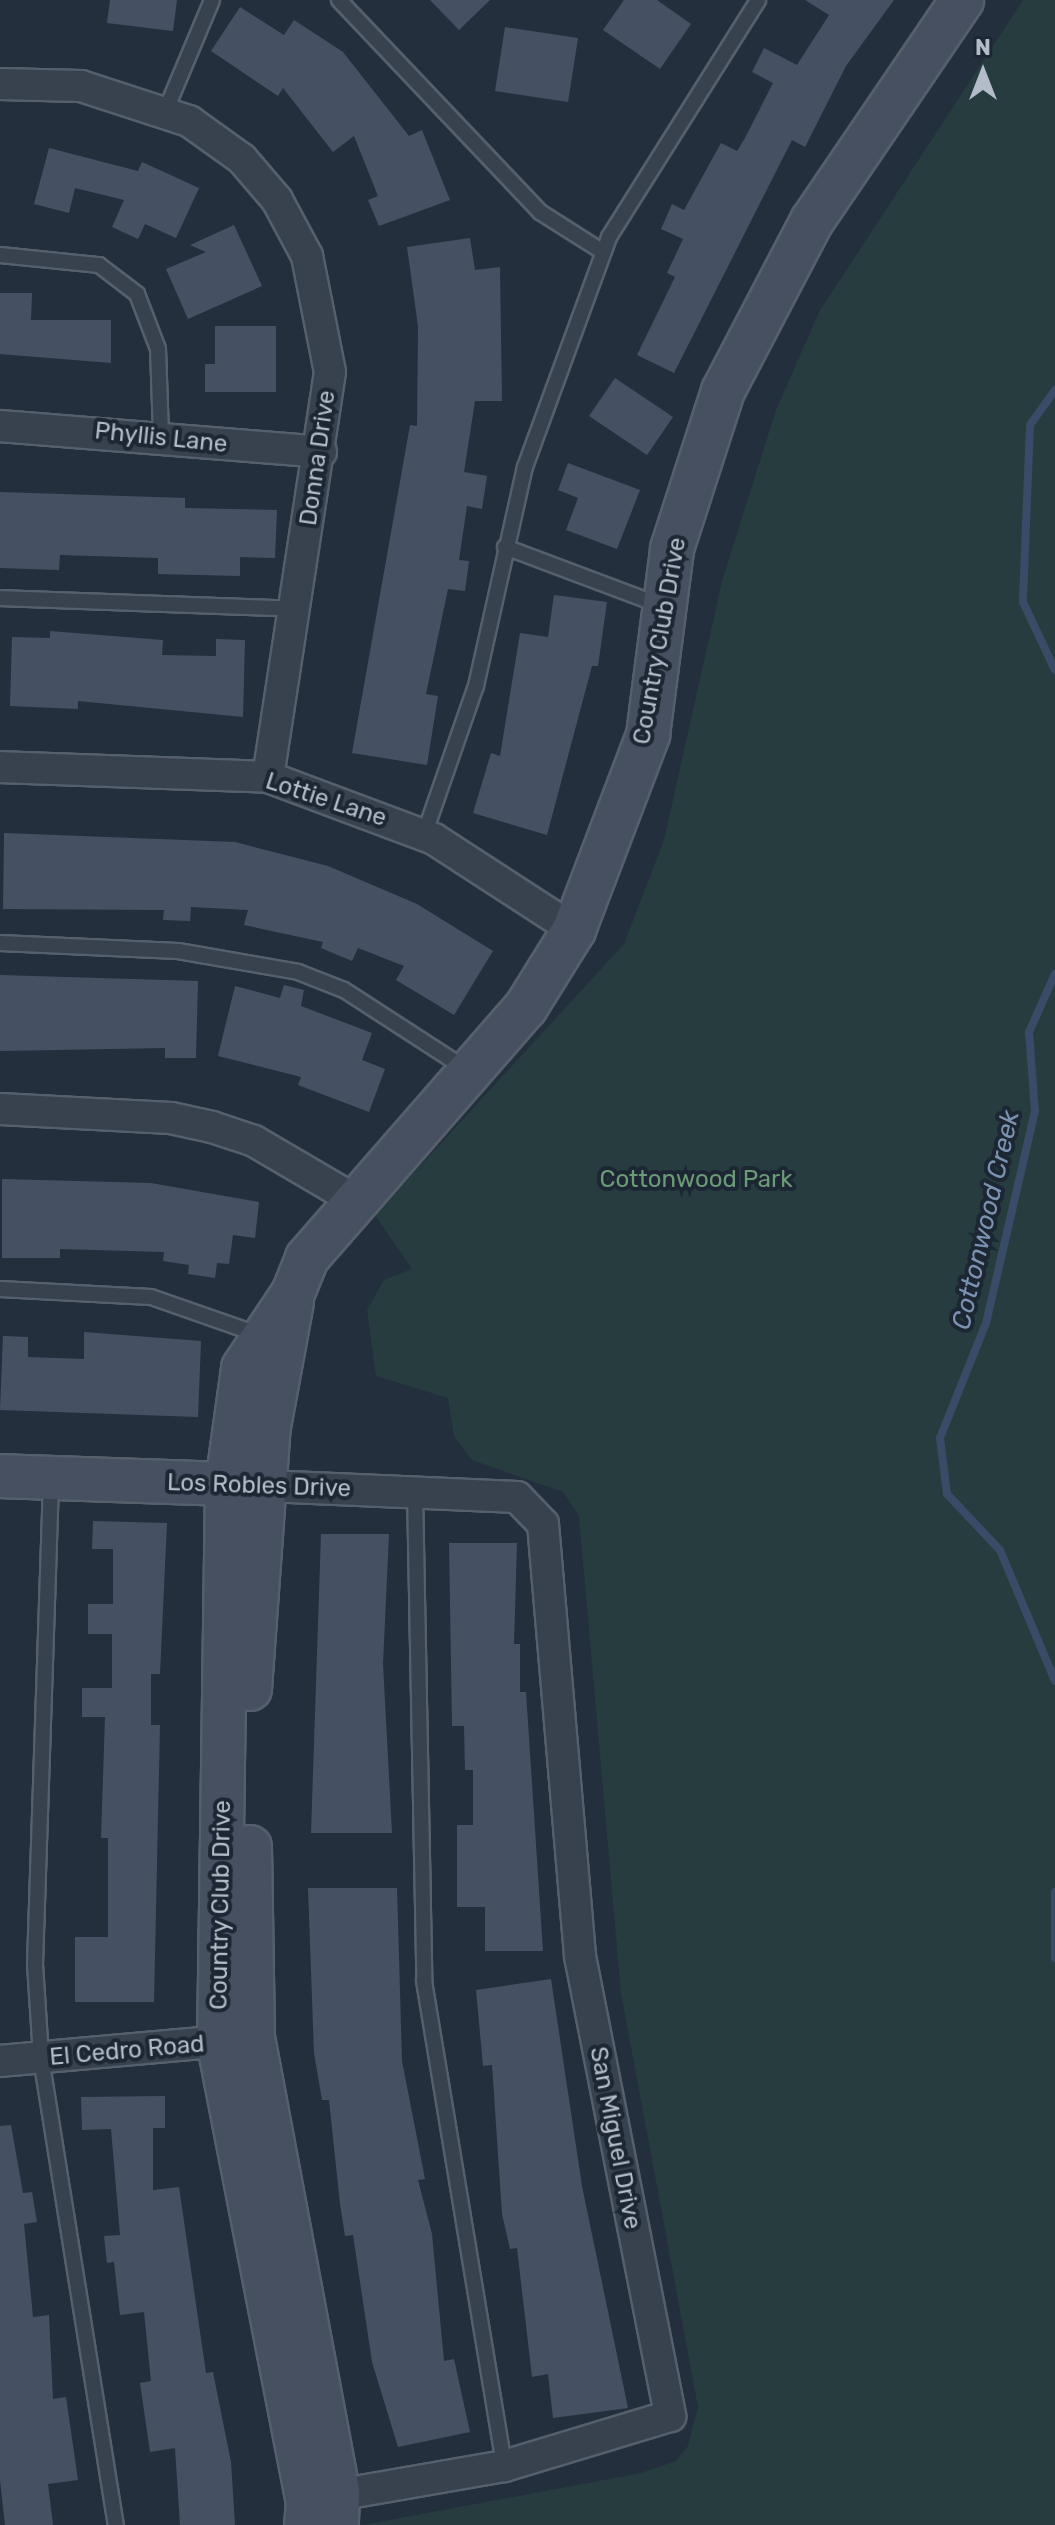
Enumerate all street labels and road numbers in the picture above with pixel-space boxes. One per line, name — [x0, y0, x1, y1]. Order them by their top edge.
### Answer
street label: Donna Drive — [294, 389, 342, 527]
street label: Phyllis Lane — [93, 417, 229, 459]
street label: Country Club Drive — [628, 535, 692, 747]
street label: Lottie Lane — [262, 767, 390, 833]
street label: Los Robles Drive — [167, 1468, 351, 1504]
street label: Country Club Drive — [205, 1800, 237, 2010]
street label: El Cedro Road — [48, 2030, 206, 2072]
street label: San Miguel Drive — [583, 2044, 647, 2232]

